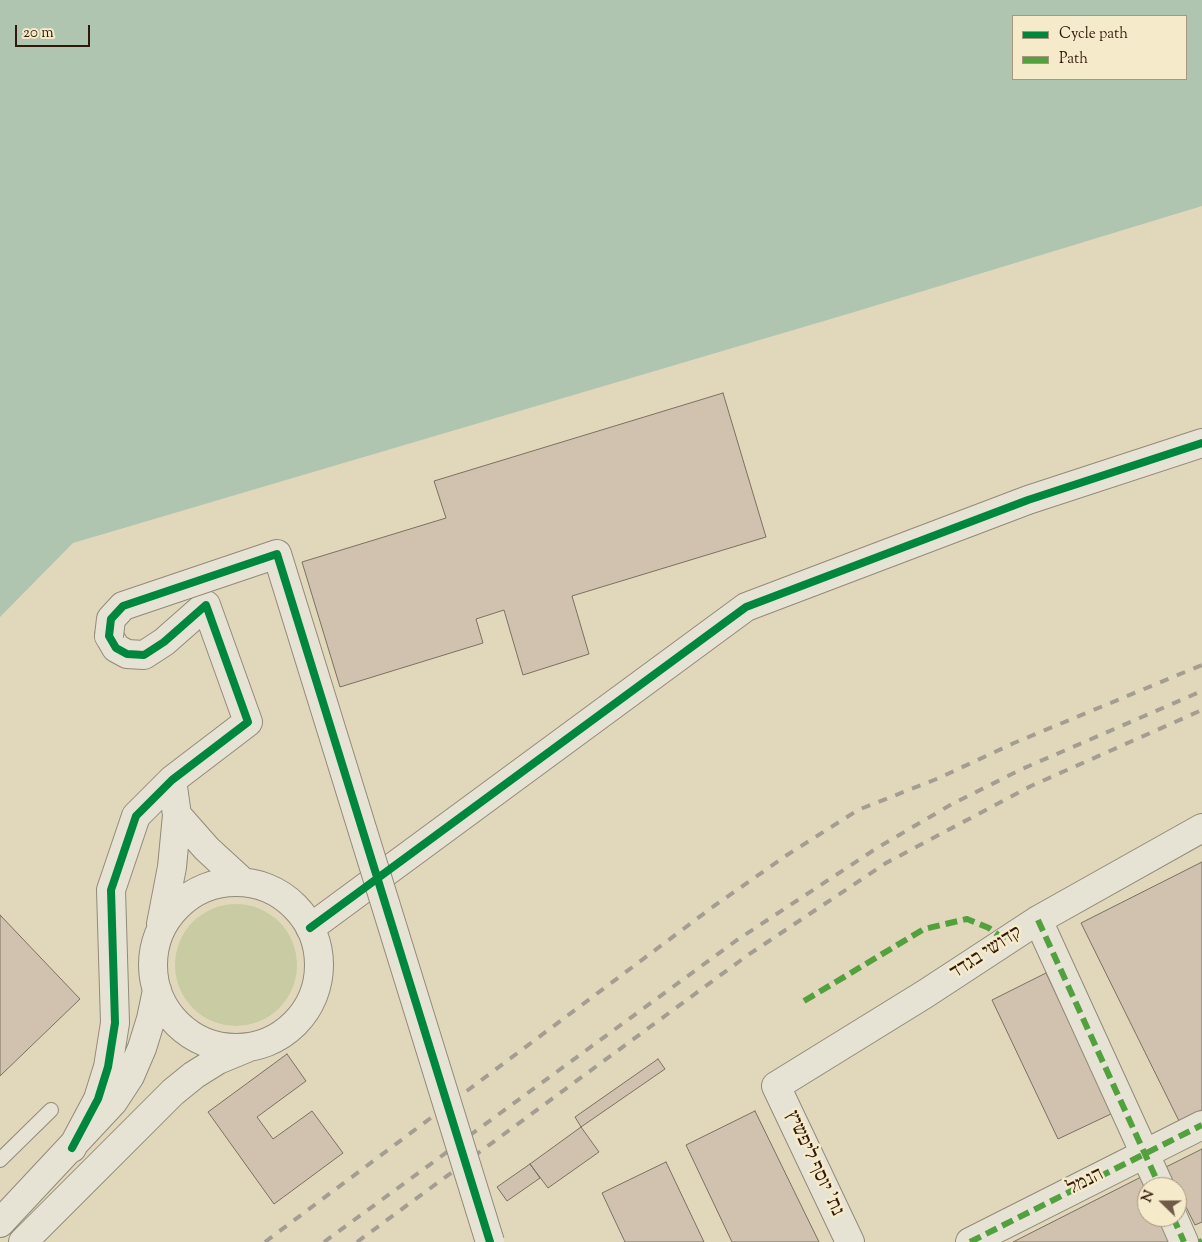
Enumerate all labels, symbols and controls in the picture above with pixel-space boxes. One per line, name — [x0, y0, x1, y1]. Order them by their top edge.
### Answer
scale bar — [18, 15, 92, 47]
legend — [1012, 15, 1187, 80]
text: 20 m — [23, 23, 54, 44]
text: Cycle path — [1059, 24, 1128, 45]
text: Path — [1059, 49, 1088, 70]
street label: קדושי בגדד — [947, 922, 1027, 986]
street label: נת' יוסף ליפשיץ — [778, 1107, 848, 1221]
street label: הנמל — [1064, 1164, 1108, 1202]
north arrow — [1137, 1177, 1187, 1227]
text: N — [1138, 1188, 1160, 1206]

